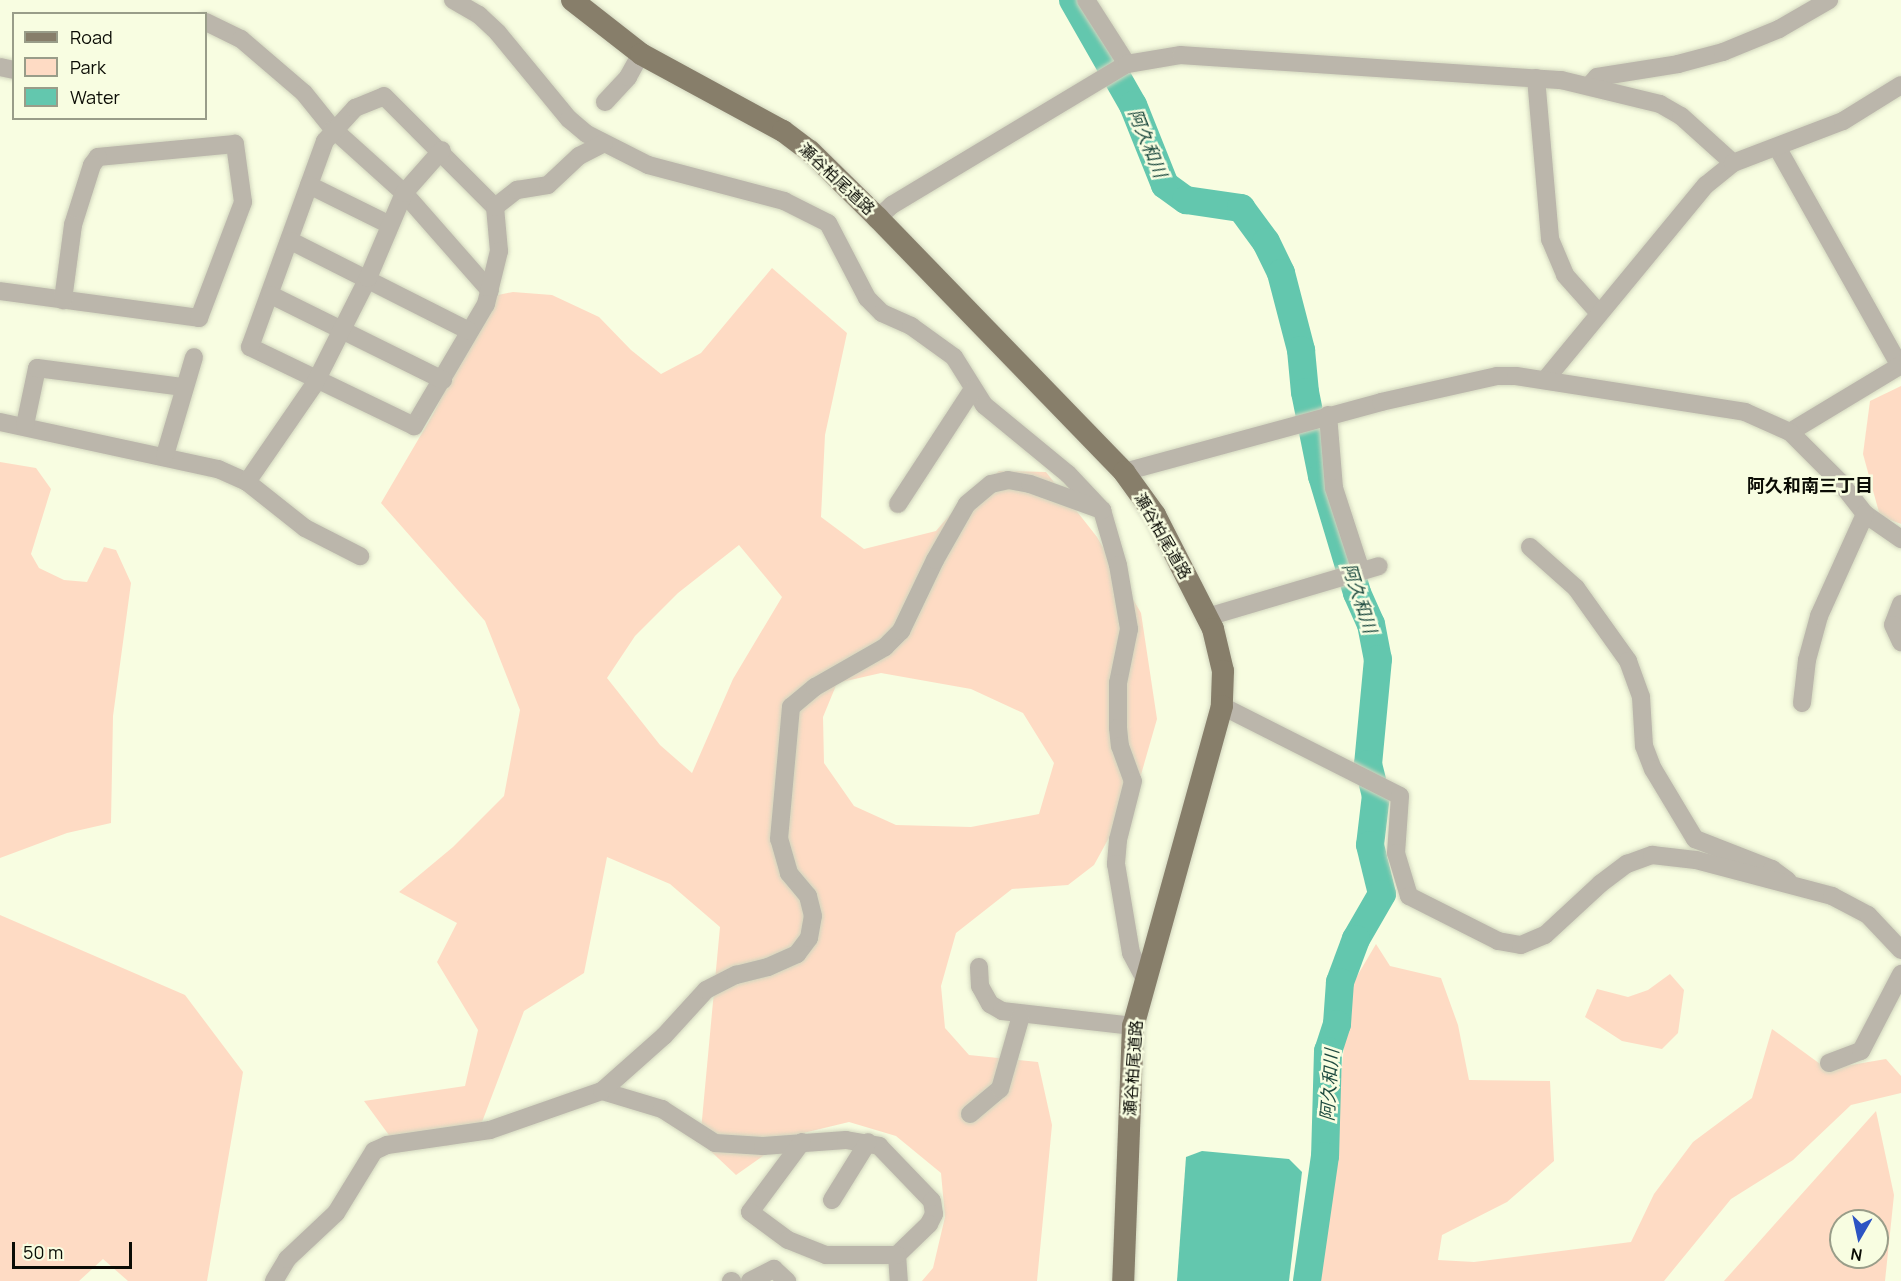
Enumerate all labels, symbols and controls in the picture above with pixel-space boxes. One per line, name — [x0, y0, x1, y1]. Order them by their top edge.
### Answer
legend — [12, 12, 207, 120]
text: Road — [70, 25, 113, 49]
text: Park — [70, 55, 106, 79]
text: Water — [70, 85, 120, 109]
water label: 阿久和川 — [1125, 106, 1171, 180]
street label: 瀬谷柏尾道路 — [795, 139, 879, 219]
district label: 阿久和南三丁目 — [1747, 474, 1873, 496]
street label: 瀬谷柏尾道路 — [1131, 490, 1195, 582]
water label: 阿久和川 — [1339, 560, 1381, 636]
street label: 瀬谷柏尾道路 — [1120, 1019, 1146, 1117]
water label: 阿久和川 — [1316, 1048, 1342, 1122]
north arrow — [1829, 1209, 1889, 1269]
scale bar — [15, 1230, 135, 1268]
text: 50 m — [23, 1240, 63, 1264]
text: N — [1849, 1243, 1864, 1267]

